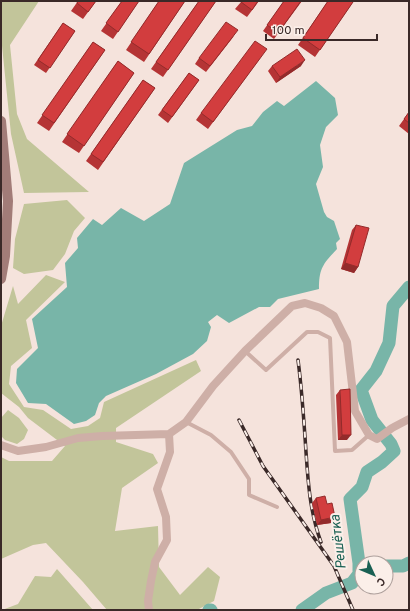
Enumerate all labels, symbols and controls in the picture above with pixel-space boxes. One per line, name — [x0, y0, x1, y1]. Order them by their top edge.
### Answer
scale bar — [266, 16, 377, 42]
text: 100 m — [272, 23, 305, 39]
water label: Решётка — [327, 513, 351, 570]
north arrow — [354, 555, 394, 595]
text: С — [373, 574, 388, 589]

